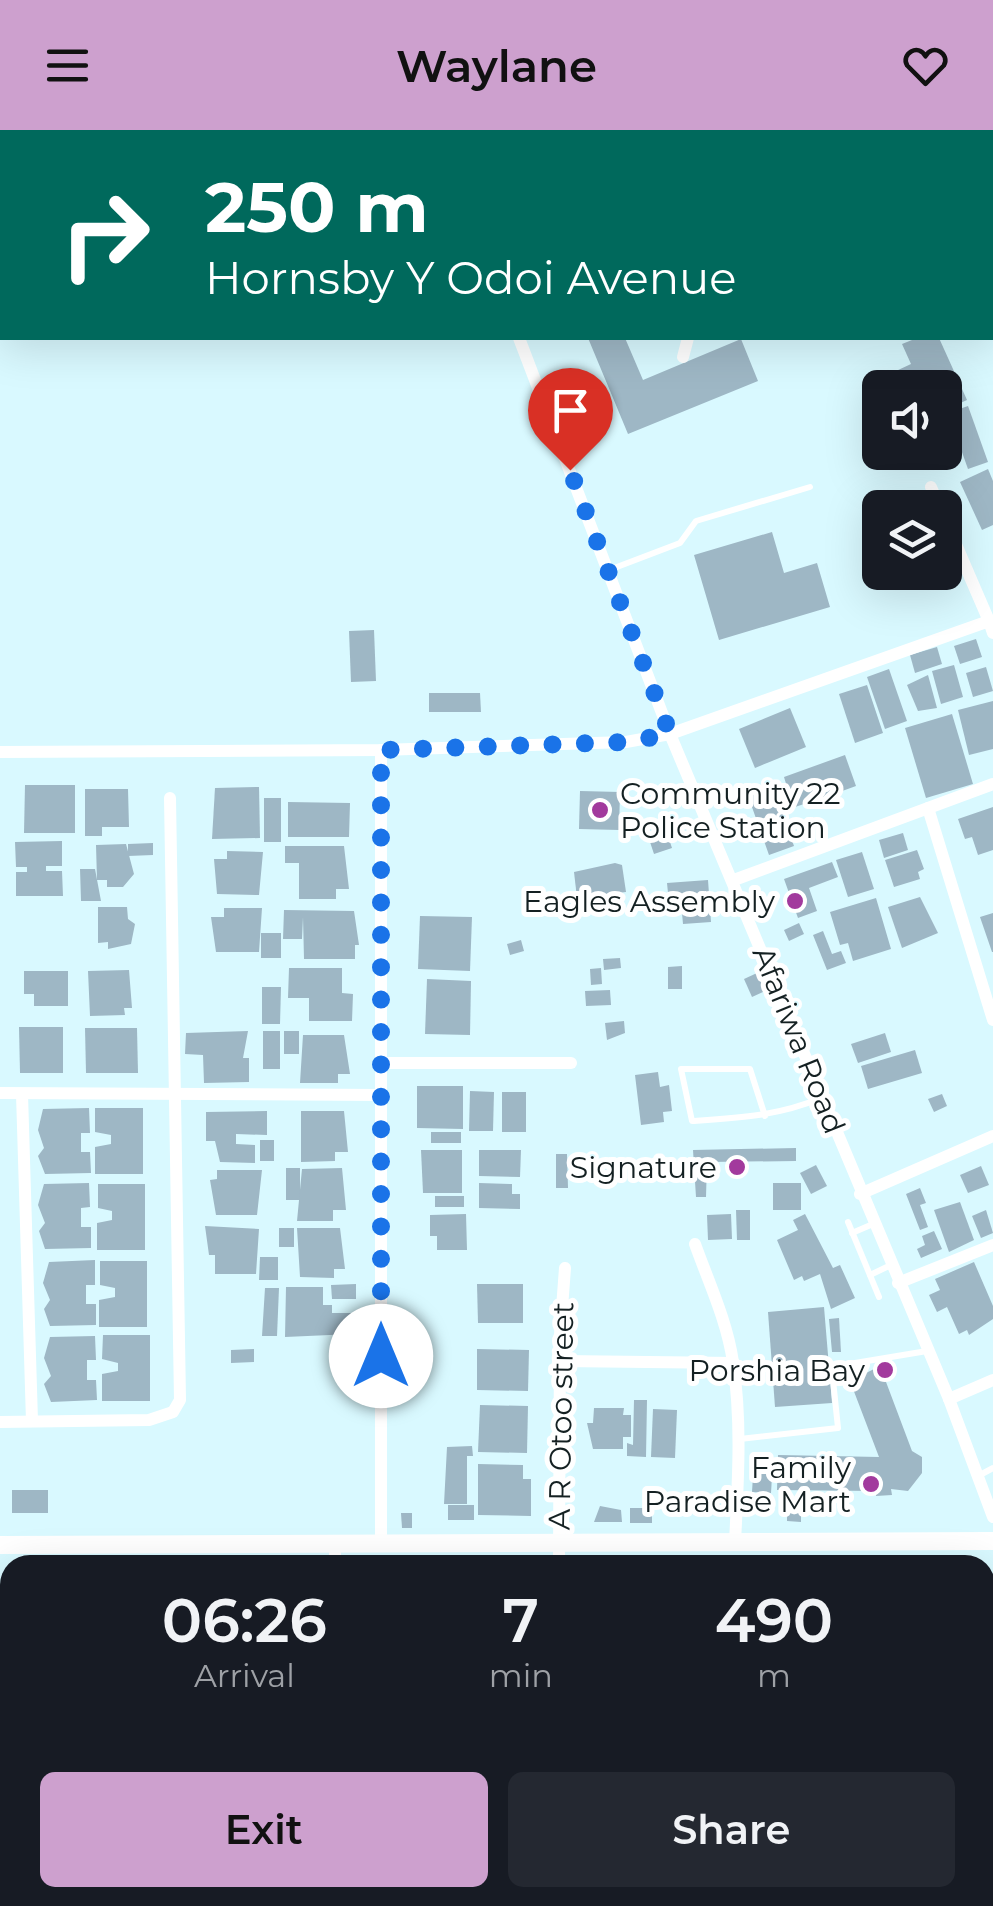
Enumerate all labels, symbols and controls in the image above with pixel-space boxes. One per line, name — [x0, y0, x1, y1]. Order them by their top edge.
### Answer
icon: menu — [40, 38, 95, 93]
text: Waylane — [396, 38, 597, 93]
icon: heart — [898, 38, 953, 93]
text: 250 m — [205, 164, 429, 250]
icon: right — [40, 170, 170, 300]
text: Hornsby Y Odoi Avenue — [205, 250, 736, 305]
pin — [528, 368, 613, 471]
map controls — [862, 370, 962, 590]
button: sound — [862, 370, 962, 470]
icon: arrive — [543, 383, 598, 438]
button: layers — [862, 490, 962, 590]
place label: Community 22 Police Station — [620, 775, 841, 846]
marker: Community 22 Police Station — [589, 799, 611, 821]
place label: Eagles Assembly — [523, 883, 776, 920]
marker: Eagles Assembly — [784, 890, 806, 912]
street label: Afariwa Road — [745, 941, 853, 1139]
place label: Signature — [570, 1149, 717, 1186]
marker: Signature — [726, 1156, 748, 1178]
street label: A R Otoo street — [541, 1302, 581, 1530]
position arrow — [329, 1304, 433, 1408]
place label: Porshia Bay — [689, 1352, 866, 1389]
marker: Porshia Bay — [874, 1359, 896, 1381]
place label: Family Paradise Mart — [644, 1449, 852, 1520]
marker: Family Paradise Mart — [860, 1473, 882, 1495]
text: 06:26 — [162, 1584, 327, 1657]
text: 7 — [503, 1584, 539, 1657]
text: 490 — [715, 1584, 833, 1657]
text: Arrival — [194, 1656, 295, 1695]
text: min — [489, 1656, 553, 1695]
text: m — [757, 1656, 791, 1695]
button: Exit — [40, 1772, 488, 1887]
button: Share — [508, 1772, 955, 1887]

